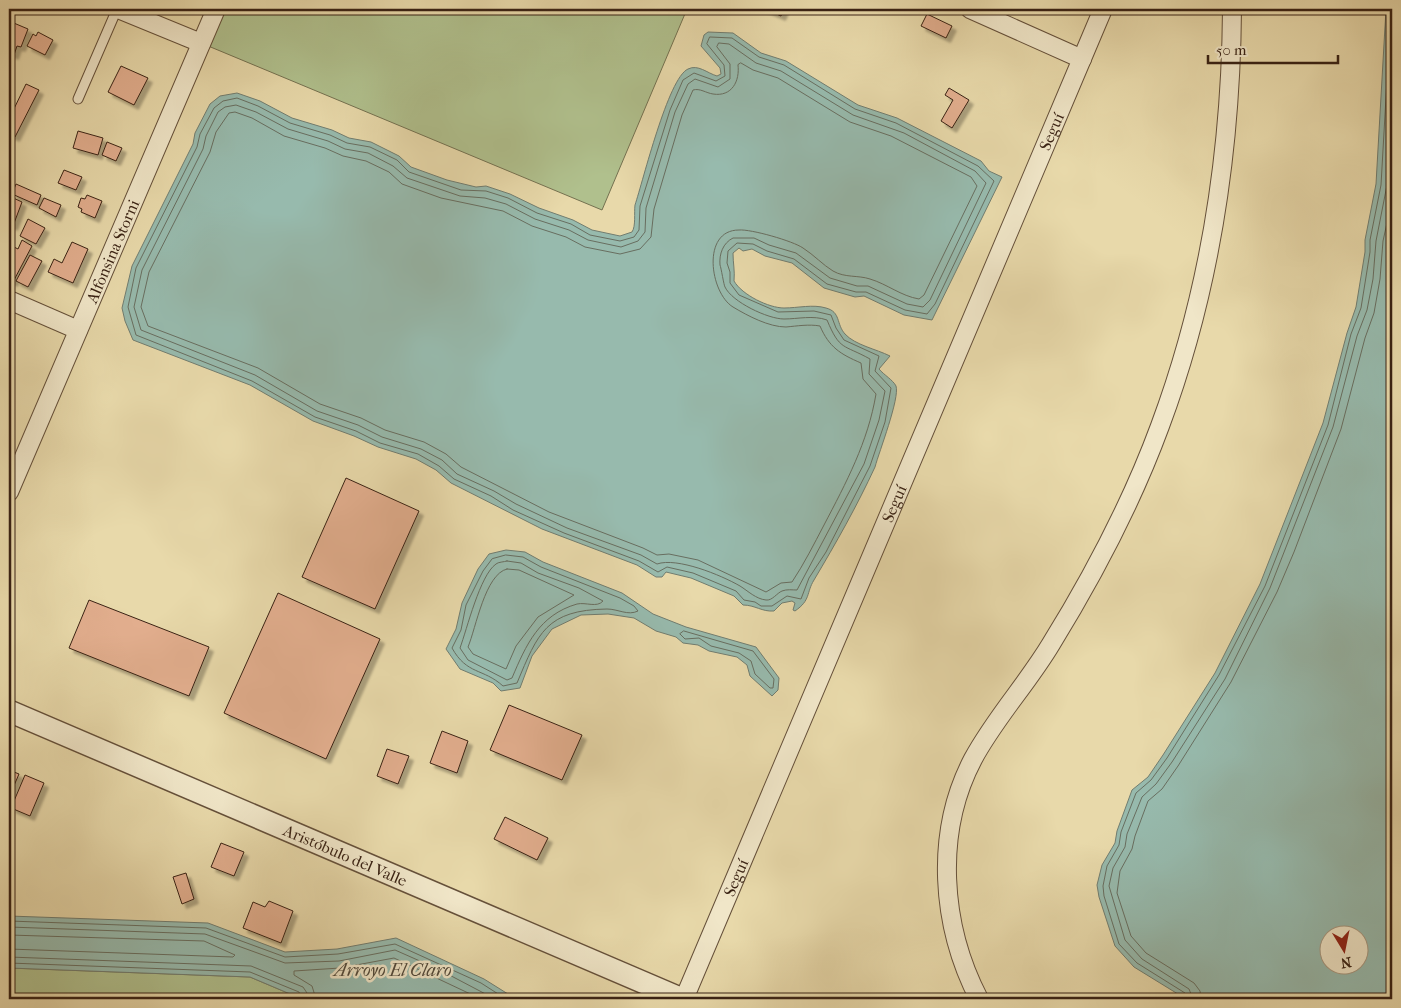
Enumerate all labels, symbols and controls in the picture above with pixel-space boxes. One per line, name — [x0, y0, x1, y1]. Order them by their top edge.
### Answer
scale bar — [1208, 32, 1338, 64]
text: 50 m — [1216, 41, 1247, 59]
street label: Seguí — [1035, 110, 1068, 153]
street label: Alfonsina Storni — [81, 196, 143, 307]
street label: Seguí — [877, 482, 910, 525]
street label: Aristóbulo del Valle — [280, 820, 410, 890]
street label: Seguí — [719, 856, 752, 899]
north arrow — [1318, 926, 1368, 976]
text: N — [1339, 953, 1353, 972]
water label: Arroyo El Claro — [332, 960, 452, 981]

